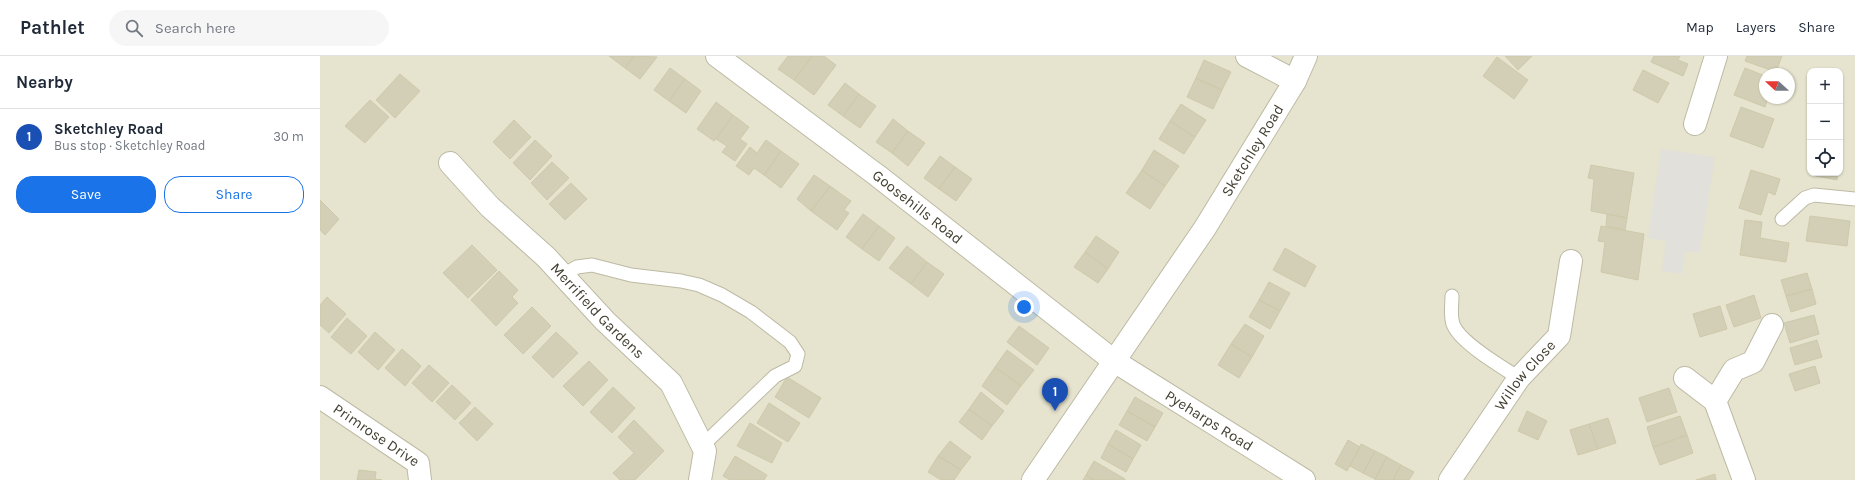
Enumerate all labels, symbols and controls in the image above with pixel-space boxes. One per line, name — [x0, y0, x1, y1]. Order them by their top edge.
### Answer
search box — [109, 10, 389, 46]
text: Pathlet — [20, 17, 85, 39]
icon: search — [123, 17, 145, 39]
text: Search here — [155, 19, 236, 37]
text: Map — [1686, 19, 1714, 36]
text: Layers — [1736, 19, 1776, 36]
text: Share — [1798, 19, 1835, 36]
north arrow — [1759, 68, 1795, 104]
map controls — [1807, 68, 1843, 176]
button: + — [1807, 68, 1843, 104]
text: Nearby — [16, 72, 73, 92]
street label: Sketchley Road — [1217, 101, 1287, 200]
button: − — [1807, 104, 1843, 140]
text: Sketchley Road — [54, 120, 164, 138]
text: 1 — [27, 129, 31, 144]
text: 30 m — [273, 129, 304, 144]
text: Bus stop · Sketchley Road — [54, 138, 205, 153]
button: locate — [1807, 140, 1843, 176]
street label: Goosehills Road — [869, 166, 966, 248]
button: Save — [16, 176, 156, 213]
button: Share — [164, 176, 304, 213]
street label: Merrifield Gardens — [547, 259, 648, 362]
your location — [1014, 297, 1034, 317]
street label: Willow Close — [1491, 336, 1559, 414]
pin: 1 — [1042, 378, 1068, 411]
street label: Pyeharps Road — [1162, 386, 1257, 455]
street label: Primrose Drive — [330, 400, 423, 470]

